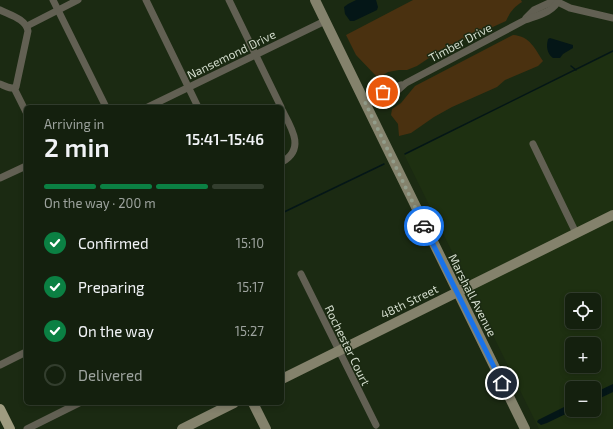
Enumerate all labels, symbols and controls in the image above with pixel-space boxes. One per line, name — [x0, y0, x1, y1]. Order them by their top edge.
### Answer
street label: Timber Drive — [426, 20, 494, 64]
street label: Nansemond Drive — [184, 26, 278, 82]
pin — [366, 75, 400, 109]
icon: bag — [372, 81, 394, 103]
text: Arriving in — [44, 116, 104, 132]
text: 15:41–15:46 — [186, 130, 264, 148]
text: 2 min — [44, 131, 110, 162]
text: On the way · 200 m — [44, 195, 156, 211]
courier — [404, 206, 444, 246]
icon: car — [413, 215, 435, 237]
icon: check — [44, 232, 66, 254]
text: Confirmed — [78, 234, 149, 252]
text: 15:10 — [236, 235, 264, 251]
street label: Marshall Avenue — [446, 251, 500, 339]
icon: check — [44, 276, 66, 298]
text: Preparing — [78, 278, 144, 296]
text: 15:17 — [237, 279, 264, 295]
street label: 48th Street — [378, 281, 440, 321]
map controls — [565, 293, 601, 417]
button: locate — [565, 293, 601, 329]
street label: Rochester Court — [322, 303, 374, 388]
icon: check — [44, 320, 66, 342]
text: On the way — [78, 322, 154, 340]
text: 15:27 — [235, 323, 264, 339]
button: + — [565, 337, 601, 373]
text: Delivered — [78, 366, 143, 384]
pin — [485, 366, 519, 400]
icon: home — [491, 372, 513, 394]
button: − — [565, 381, 601, 417]

